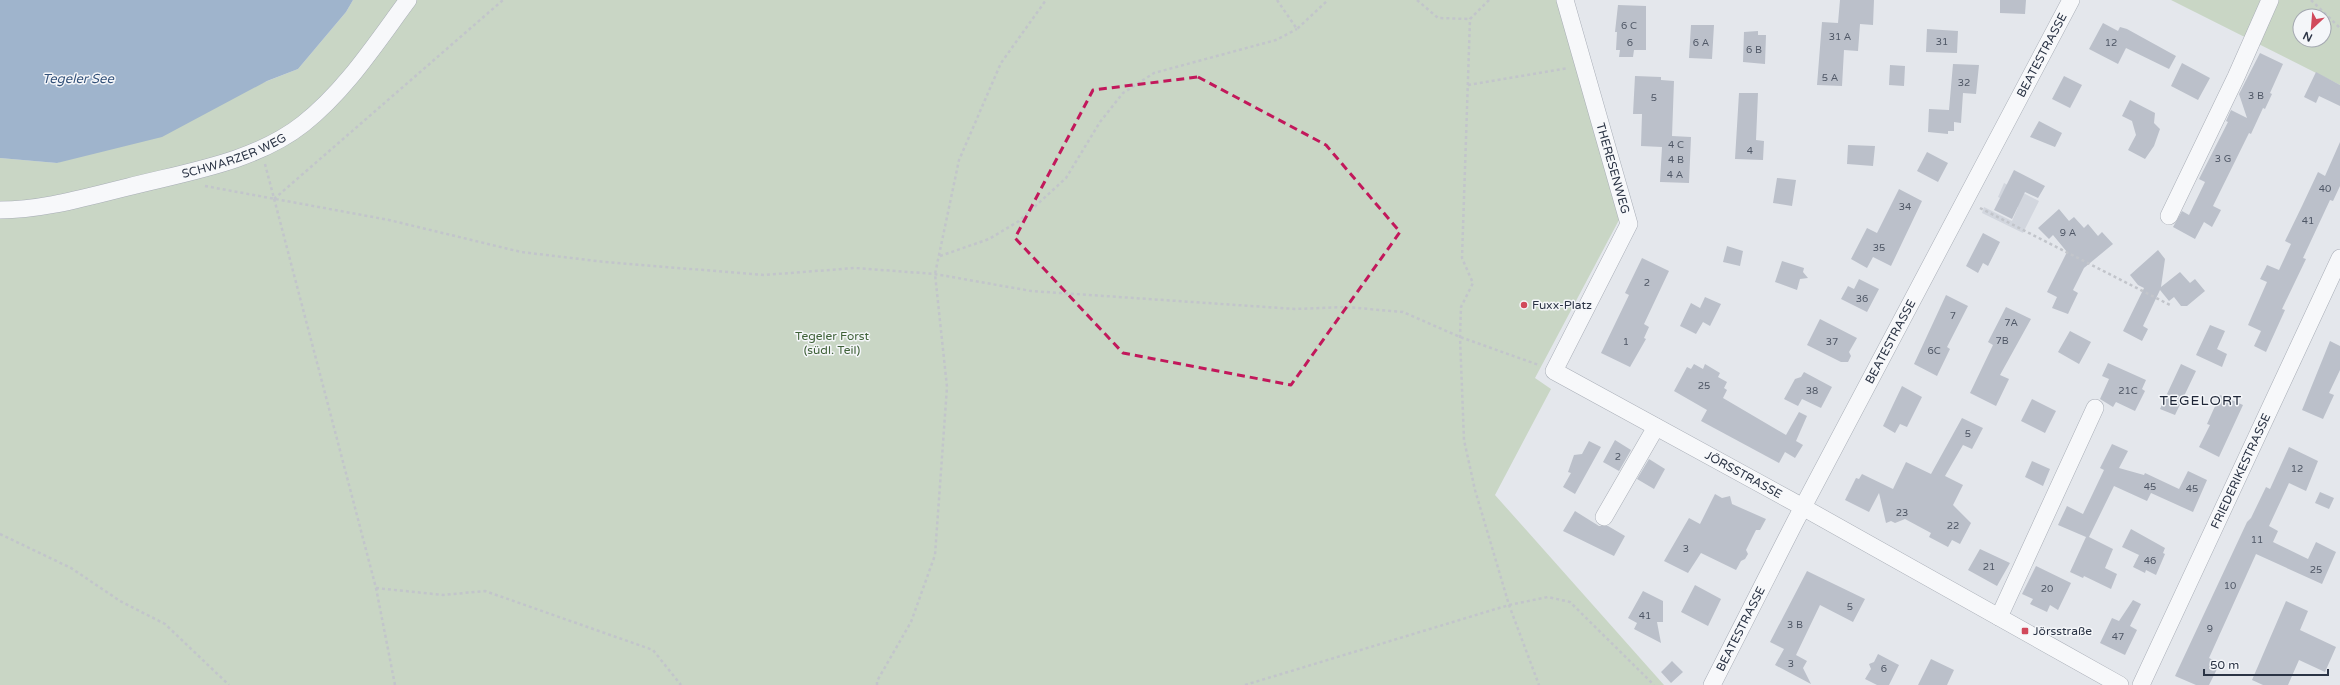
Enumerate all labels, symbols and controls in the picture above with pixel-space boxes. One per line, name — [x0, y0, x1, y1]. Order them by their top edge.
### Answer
north arrow — [2292, 8, 2332, 48]
street label: BEATESTRASSE — [2014, 10, 2070, 100]
house number: 6 C — [1621, 20, 1637, 32]
text: N — [2301, 29, 2315, 44]
house number: 31 A — [1829, 31, 1851, 43]
house number: 31 — [1936, 36, 1948, 48]
house number: 6 — [1627, 37, 1633, 49]
house number: 6 A — [1693, 37, 1709, 49]
house number: 12 — [2105, 37, 2117, 49]
house number: 6 B — [1746, 44, 1762, 56]
water label: Tegeler See — [42, 71, 114, 87]
house number: 5 A — [1822, 72, 1838, 84]
house number: 32 — [1958, 77, 1970, 89]
house number: 3 B — [2248, 90, 2264, 102]
house number: 5 — [1651, 92, 1657, 104]
street label: THERESENWEG — [1593, 121, 1633, 215]
street label: SCHWARZER WEG — [180, 130, 289, 181]
house number: 4 C — [1668, 139, 1684, 151]
house number: 4 — [1747, 145, 1753, 157]
house number: 3 G — [2215, 153, 2231, 165]
house number: 4 B — [1668, 154, 1684, 166]
house number: 4 A — [1667, 169, 1683, 181]
house number: 40 — [2319, 183, 2331, 195]
house number: 34 — [1899, 201, 1911, 213]
house number: 41 — [2302, 215, 2314, 227]
house number: 9 A — [2060, 227, 2076, 239]
house number: 35 — [1873, 242, 1885, 254]
house number: 2 — [1644, 277, 1650, 289]
house number: 36 — [1856, 293, 1868, 305]
street label: BEATESTRASSE — [1862, 297, 1919, 386]
place label: Fuxx-Platz — [1532, 298, 1592, 312]
marker: Fuxx-Platz — [1519, 300, 1529, 310]
house number: 7 — [1950, 310, 1956, 322]
house number: 7A — [2004, 317, 2018, 329]
park label: Tegeler Forst (südl. Teil) — [795, 329, 870, 357]
house number: 7B — [1995, 335, 2009, 347]
house number: 1 — [1623, 336, 1629, 348]
house number: 37 — [1826, 336, 1838, 348]
house number: 6C — [1927, 345, 1941, 357]
house number: 25 — [1698, 380, 1710, 392]
house number: 38 — [1806, 385, 1818, 397]
house number: 21C — [2118, 385, 2138, 397]
district label: TEGELORT — [2160, 392, 2242, 409]
street label: FRIEDERIKESTRASSE — [2208, 411, 2274, 531]
house number: 5 — [1965, 428, 1971, 440]
street label: JÖRSSTRASSE — [1703, 448, 1785, 501]
house number: 2 — [1615, 451, 1621, 463]
house number: 12 — [2291, 463, 2303, 475]
house number: 45 — [2144, 481, 2156, 493]
house number: 45 — [2186, 483, 2198, 495]
house number: 23 — [1896, 507, 1908, 519]
house number: 22 — [1947, 520, 1959, 532]
house number: 11 — [2251, 534, 2263, 546]
house number: 3 — [1683, 543, 1689, 555]
house number: 46 — [2144, 555, 2156, 567]
house number: 21 — [1983, 561, 1995, 573]
house number: 25 — [2310, 564, 2322, 576]
house number: 10 — [2224, 580, 2236, 592]
house number: 20 — [2041, 583, 2053, 595]
street label: BEATESTRASSE — [1713, 584, 1768, 674]
house number: 5 — [1847, 601, 1853, 613]
house number: 41 — [1639, 610, 1651, 622]
house number: 3 B — [1787, 619, 1803, 631]
house number: 9 — [2207, 623, 2213, 635]
place label: Jörsstraße — [2033, 624, 2092, 638]
marker: Jörsstraße — [2020, 626, 2030, 636]
house number: 47 — [2112, 631, 2124, 643]
scale bar — [2204, 651, 2328, 677]
house number: 3 — [1788, 658, 1794, 670]
text: 50 m — [2210, 658, 2239, 672]
house number: 6 — [1881, 663, 1887, 675]

